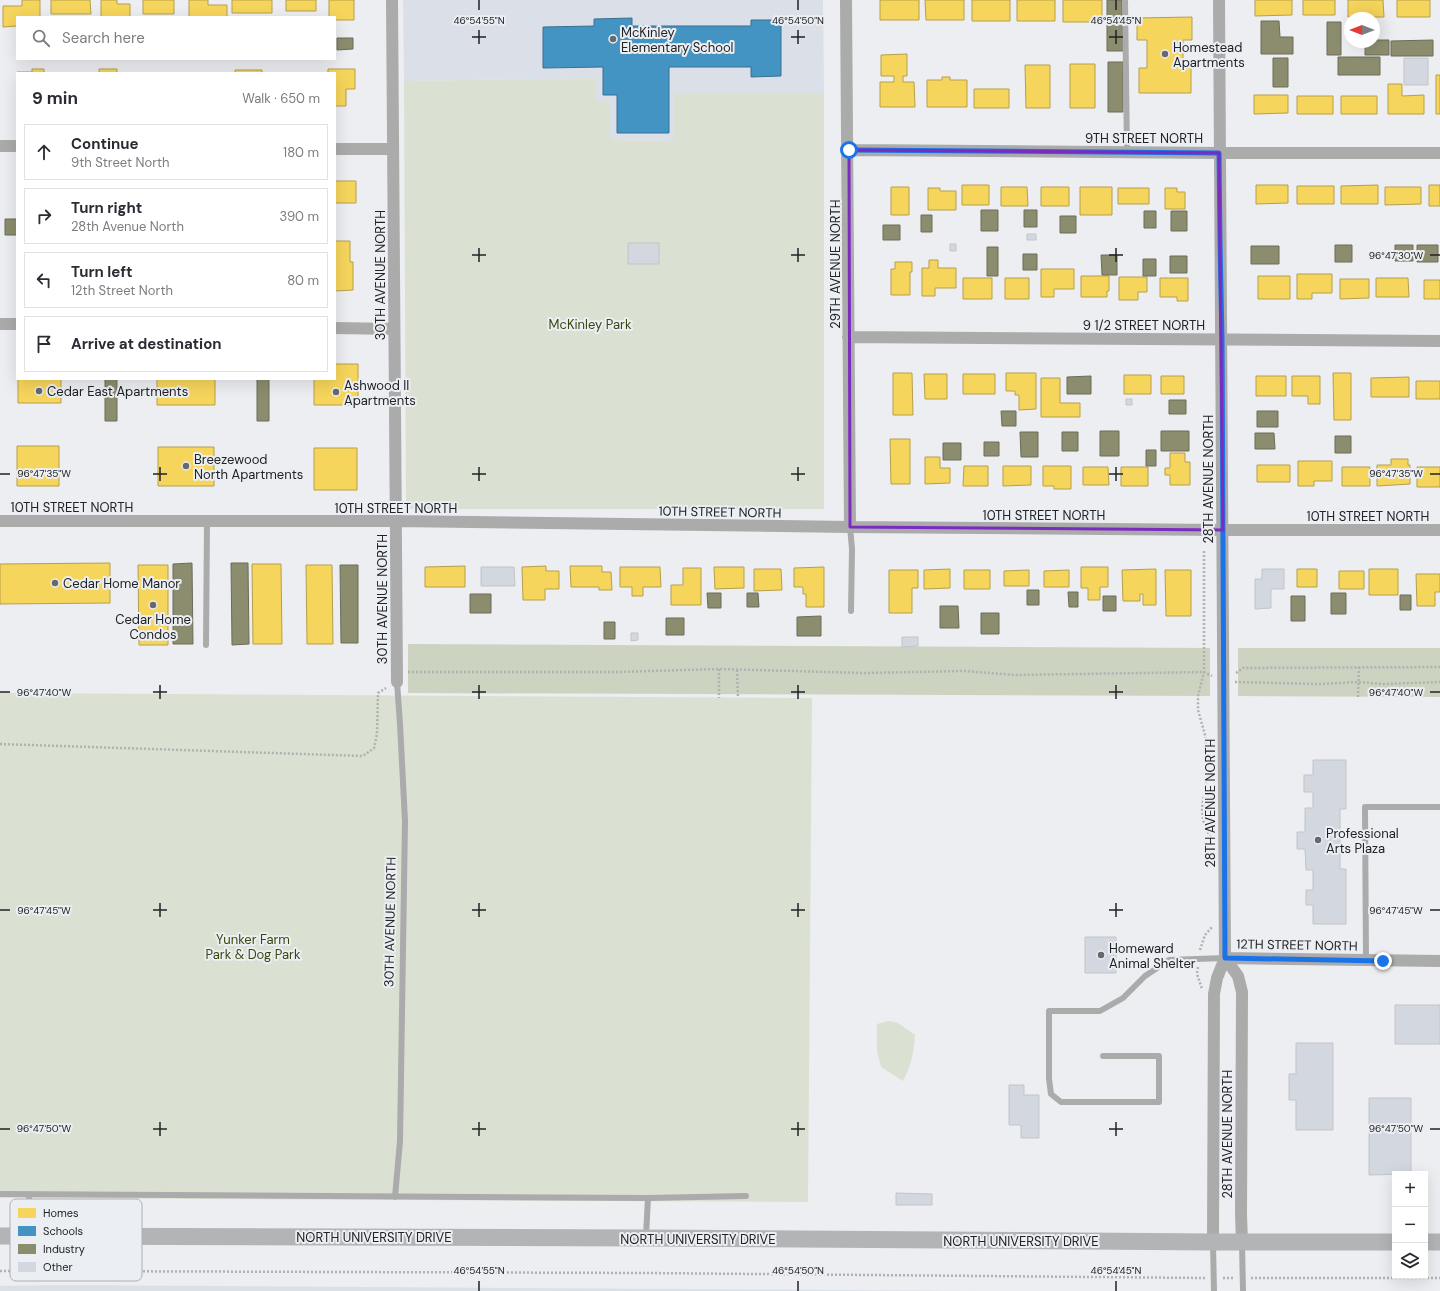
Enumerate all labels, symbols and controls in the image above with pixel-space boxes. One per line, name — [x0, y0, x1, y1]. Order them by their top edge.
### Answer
north arrow — [1344, 12, 1380, 48]
text: 46°54'55"N — [453, 14, 505, 27]
text: 46°54'50"N — [772, 14, 824, 27]
text: 46°54'45"N — [1091, 14, 1141, 27]
search box — [16, 16, 336, 60]
place label: McKinley Elementary School — [621, 24, 734, 56]
icon: search — [30, 27, 52, 49]
text: Search here — [62, 28, 145, 48]
marker: McKinley Elementary School — [608, 34, 618, 44]
place label: Homestead Apartments — [1173, 39, 1245, 71]
marker: Homestead Apartments — [1160, 49, 1170, 59]
text: 9 min — [32, 87, 78, 109]
text: Walk · 650 m — [242, 90, 320, 107]
street label: 9TH STREET NORTH — [1085, 130, 1203, 147]
text: Continue — [71, 134, 139, 154]
icon: ahead — [33, 141, 55, 163]
route start — [840, 141, 858, 159]
text: 180 m — [283, 144, 319, 161]
text: 9th Street North — [71, 154, 170, 171]
text: Turn right — [71, 198, 142, 218]
street label: 29TH AVENUE NORTH — [827, 199, 844, 329]
icon: right — [33, 205, 55, 227]
text: 390 m — [280, 208, 319, 225]
street label: 30TH AVENUE NORTH — [372, 210, 389, 340]
text: 28th Avenue North — [71, 218, 184, 235]
text: 96°47'30"W — [1369, 249, 1424, 262]
text: Turn left — [71, 262, 132, 282]
icon: left — [33, 269, 55, 291]
text: 80 m — [287, 272, 319, 289]
text: 12th Street North — [71, 282, 173, 299]
park label: McKinley Park — [549, 316, 632, 333]
street label: 9 1/2 STREET NORTH — [1083, 317, 1205, 334]
icon: arrive — [33, 333, 55, 355]
text: Arrive at destination — [71, 334, 222, 354]
place label: Ashwood II Apartments — [344, 377, 416, 409]
place label: Cedar East Apartments — [47, 383, 188, 400]
marker: Cedar East Apartments — [34, 386, 44, 396]
marker: Ashwood II Apartments — [331, 387, 341, 397]
street label: 28TH AVENUE NORTH — [1200, 415, 1217, 543]
place label: Breezewood North Apartments — [194, 451, 303, 483]
marker: Breezewood North Apartments — [181, 461, 191, 471]
text: 96°47'35"W — [17, 467, 71, 480]
text: 96°47'35"W — [1369, 467, 1423, 480]
street label: 10TH STREET NORTH — [11, 499, 133, 516]
street label: 10TH STREET NORTH — [335, 500, 457, 517]
street label: 10TH STREET NORTH — [658, 502, 782, 522]
street label: 10TH STREET NORTH — [983, 507, 1105, 524]
street label: 10TH STREET NORTH — [1307, 508, 1429, 525]
street label: 30TH AVENUE NORTH — [374, 534, 391, 664]
place label: Cedar Home Manor — [63, 575, 180, 592]
marker: Cedar Home Manor — [50, 578, 60, 588]
marker: Cedar Home Condos — [148, 600, 158, 610]
place label: Cedar Home Condos — [115, 611, 191, 643]
text: 96°47'40"W — [17, 686, 71, 699]
text: 96°47'40"W — [1369, 686, 1423, 699]
street label: 28TH AVENUE NORTH — [1202, 739, 1219, 867]
place label: Professional Arts Plaza — [1326, 825, 1399, 857]
marker: Professional Arts Plaza — [1313, 835, 1323, 845]
street label: 30TH AVENUE NORTH — [380, 857, 400, 987]
text: 96°47'45"W — [17, 904, 71, 917]
text: 96°47'45"W — [1369, 904, 1423, 917]
park label: Yunker Farm Park & Dog Park — [206, 931, 301, 963]
street label: 12TH STREET NORTH — [1236, 935, 1358, 955]
place label: Homeward Animal Shelter — [1109, 940, 1196, 972]
marker: Homeward Animal Shelter — [1096, 950, 1106, 960]
route end — [1374, 952, 1392, 970]
street label: 28TH AVENUE NORTH — [1219, 1070, 1236, 1198]
text: 96°47'50"W — [17, 1122, 72, 1135]
text: 96°47'50"W — [1369, 1122, 1424, 1135]
map controls — [1392, 1171, 1428, 1279]
button: + — [1392, 1171, 1428, 1207]
legend — [10, 1199, 142, 1281]
text: Homes — [43, 1206, 79, 1220]
button: − — [1392, 1207, 1428, 1243]
text: Schools — [43, 1224, 83, 1238]
street label: NORTH UNIVERSITY DRIVE — [296, 1229, 452, 1246]
street label: NORTH UNIVERSITY DRIVE — [620, 1231, 776, 1248]
street label: NORTH UNIVERSITY DRIVE — [943, 1233, 1099, 1250]
text: Industry — [43, 1242, 85, 1256]
button: layers — [1392, 1243, 1428, 1279]
text: Other — [43, 1260, 72, 1274]
text: 46°54'55"N — [453, 1264, 505, 1277]
text: 46°54'50"N — [772, 1264, 824, 1277]
text: 46°54'45"N — [1091, 1264, 1141, 1277]

